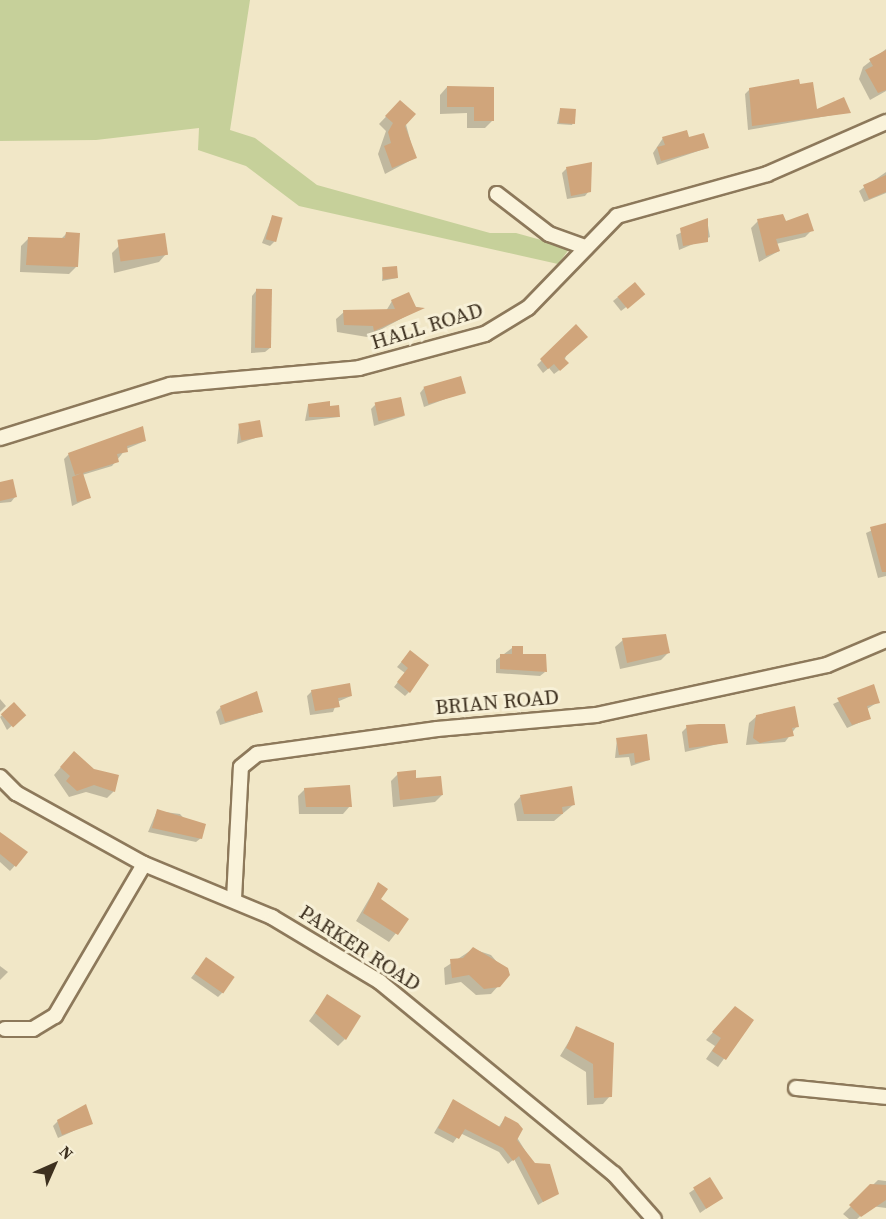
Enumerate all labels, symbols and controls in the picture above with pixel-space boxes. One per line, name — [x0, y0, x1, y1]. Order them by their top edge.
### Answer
street label: HALL ROAD — [368, 297, 486, 355]
street label: BRIAN ROAD — [434, 684, 560, 720]
street label: PARKER ROAD — [295, 899, 425, 997]
north arrow — [24, 1135, 84, 1195]
text: N — [55, 1140, 79, 1164]

